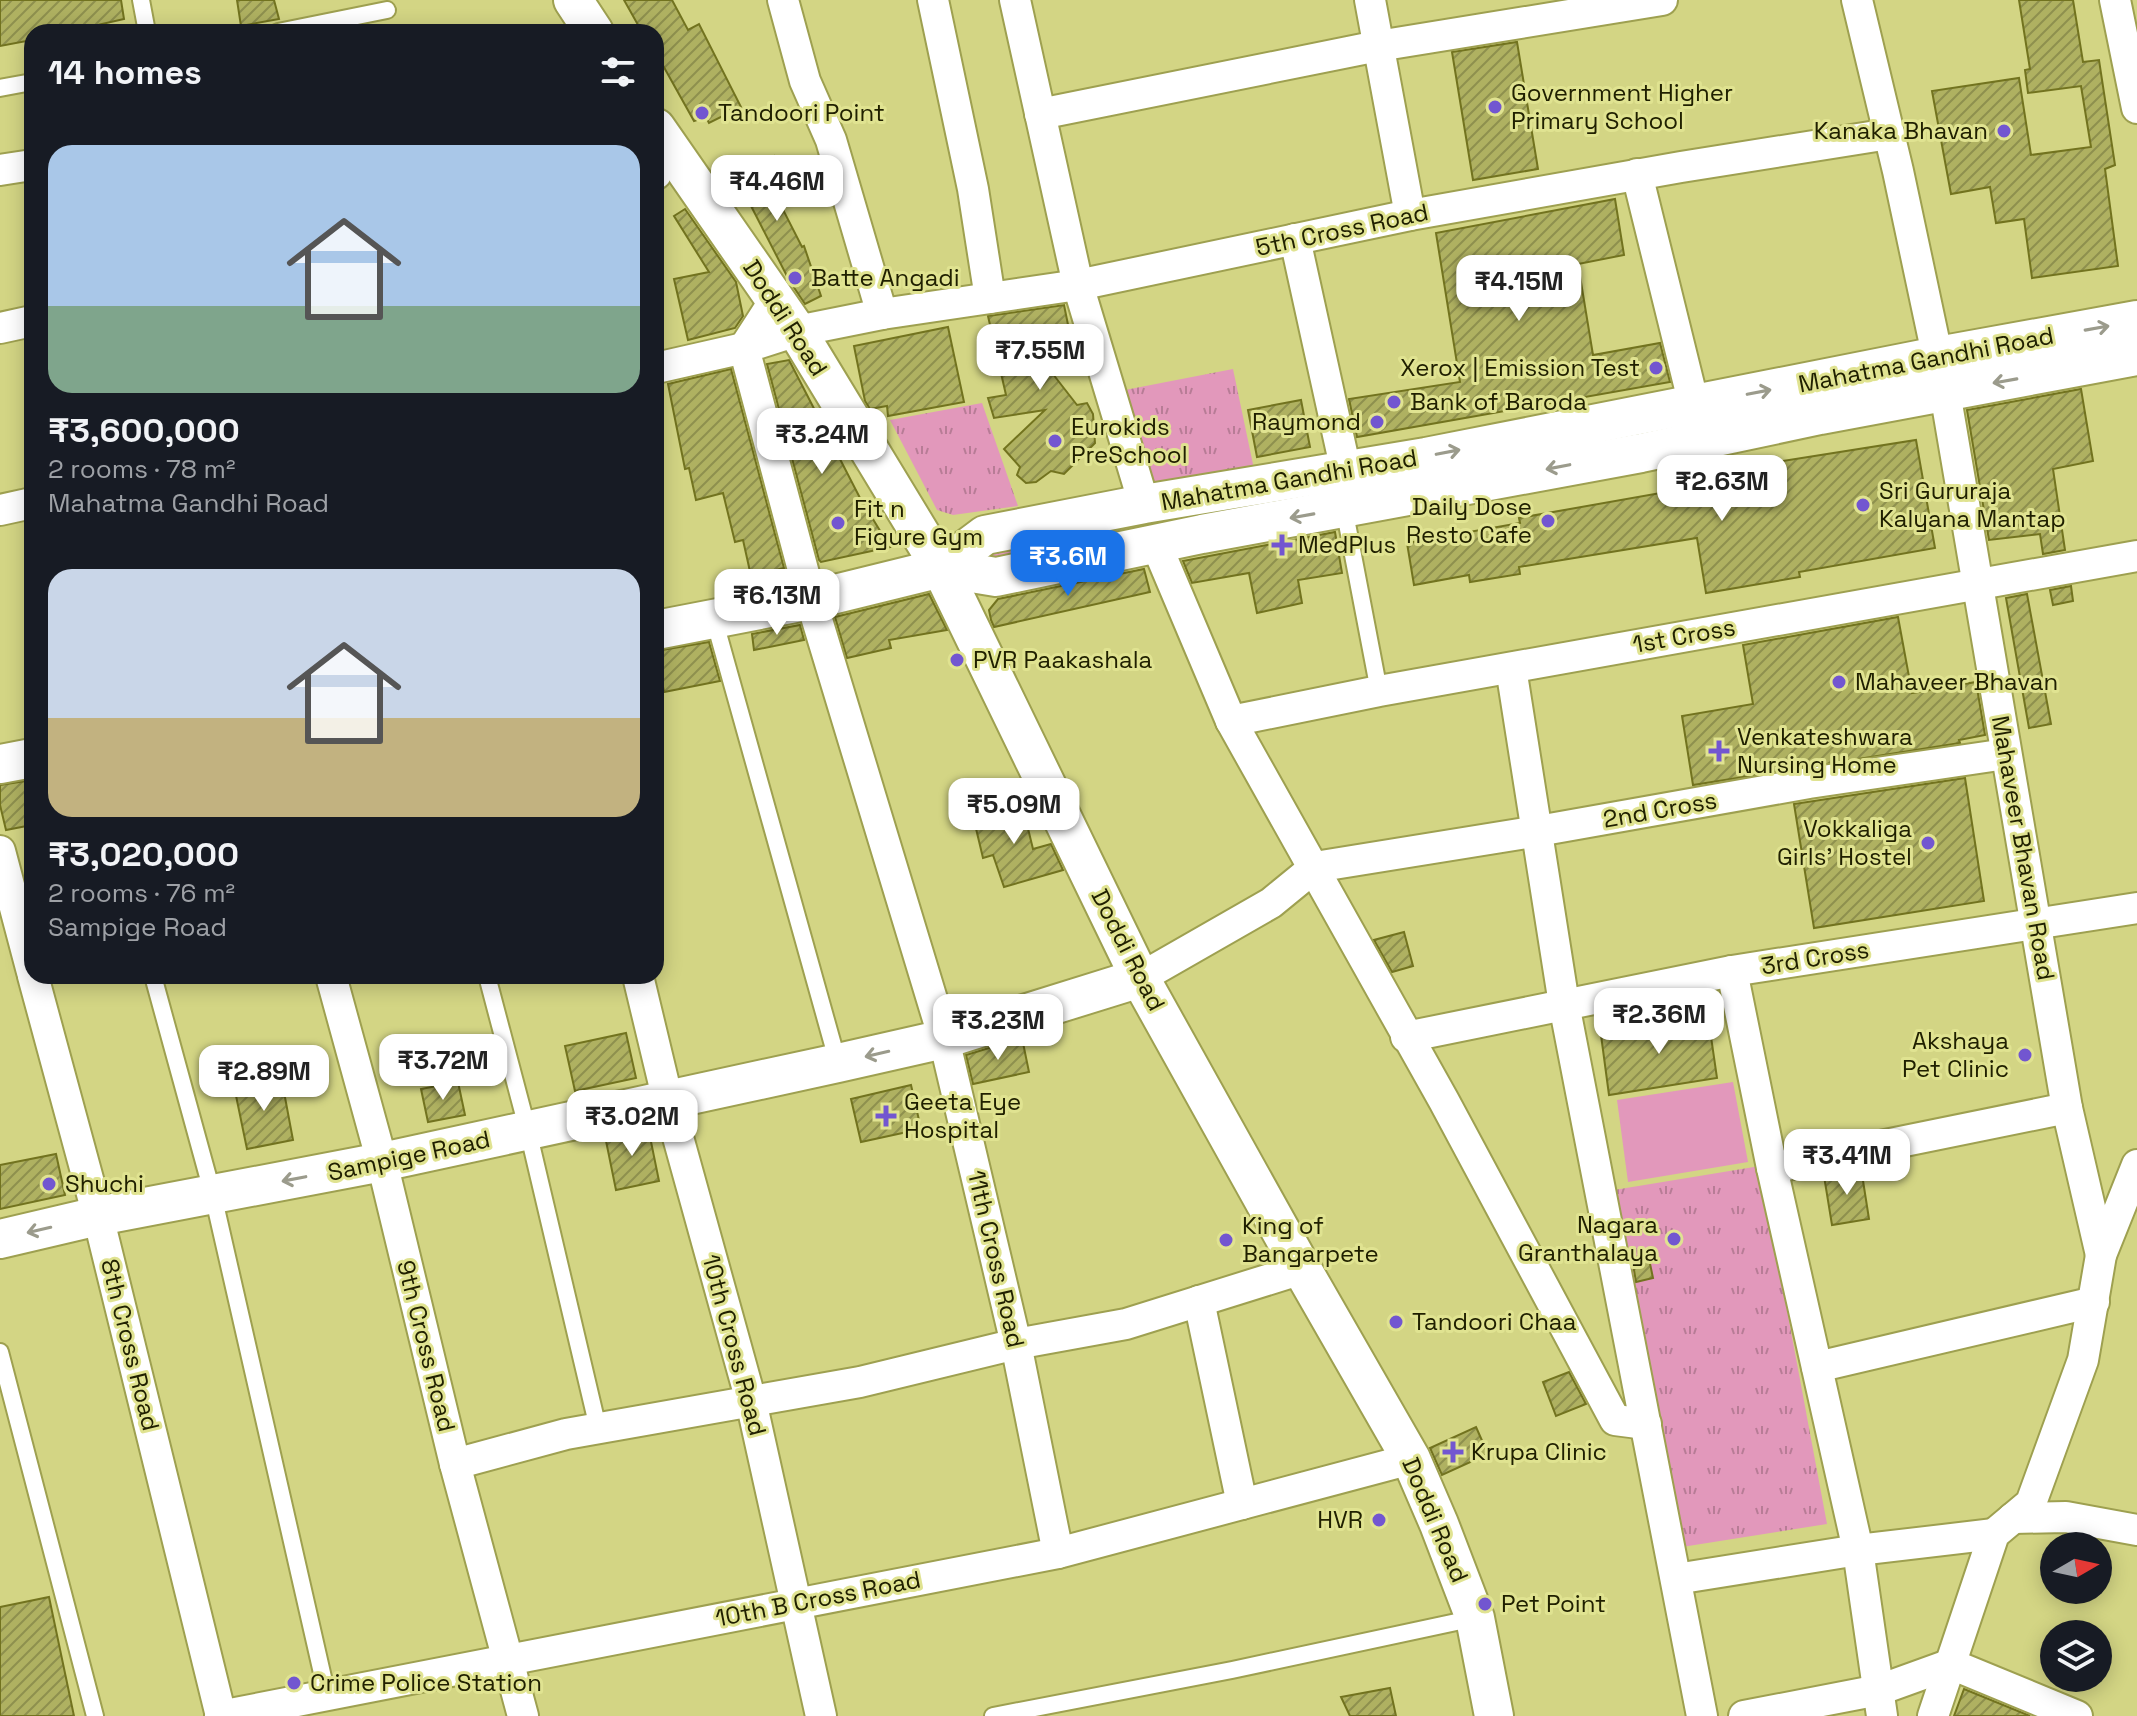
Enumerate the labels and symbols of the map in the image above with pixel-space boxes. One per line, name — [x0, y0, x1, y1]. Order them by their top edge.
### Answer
place label: Government Higher Primary School — [1511, 77, 1733, 136]
place label: Tandoori Point — [718, 97, 885, 128]
marker: Government Higher Primary School — [1486, 98, 1504, 116]
marker: Tandoori Point — [693, 104, 711, 122]
place label: Kanaka Bhavan — [1814, 115, 1988, 146]
marker: Kanaka Bhavan — [1995, 122, 2013, 140]
pin: ₹4.46M — [712, 155, 842, 223]
street label: 5th Cross Road — [1253, 196, 1431, 263]
street label: Doddi Road — [736, 254, 835, 382]
pin: ₹4.15M — [1454, 255, 1584, 323]
place label: Batte Angadi — [811, 262, 960, 293]
marker: Batte Angadi — [786, 269, 804, 287]
one-way arrow — [2083, 319, 2109, 334]
street label: Mahatma Gandhi Road — [1796, 320, 2056, 399]
pin: ₹7.55M — [975, 324, 1105, 392]
place label: Xerox | Emission Test — [1400, 352, 1640, 383]
marker: Xerox | Emission Test — [1647, 359, 1665, 377]
one-way arrow — [1993, 375, 2019, 390]
one-way arrow — [1745, 384, 1771, 399]
place label: Bank of Baroda — [1410, 386, 1587, 417]
marker: Bank of Baroda — [1385, 393, 1403, 411]
place label: Raymond — [1252, 406, 1361, 437]
pin: ₹3.24M — [757, 408, 887, 476]
place label: Eurokids PreSchool — [1071, 411, 1188, 470]
marker: Raymond — [1368, 413, 1386, 431]
marker: Eurokids PreSchool — [1046, 432, 1064, 450]
street label: Mahatma Gandhi Road — [1158, 442, 1419, 517]
one-way arrow — [1435, 444, 1461, 459]
pin: ₹2.63M — [1657, 455, 1787, 523]
one-way arrow — [1545, 460, 1571, 475]
place label: Sri Gururaja Kalyana Mantap — [1879, 475, 2066, 534]
place label: Daily Dose Resto Cafe — [1406, 491, 1532, 550]
place label: Fit n Figure Gym — [854, 493, 983, 552]
marker: Sri Gururaja Kalyana Mantap — [1854, 496, 1872, 514]
one-way arrow — [1290, 509, 1316, 524]
marker: Daily Dose Resto Cafe — [1539, 512, 1557, 530]
marker: Fit n Figure Gym — [829, 514, 847, 532]
place label: MedPlus — [1298, 529, 1396, 560]
pin: ₹3.6M — [1012, 530, 1124, 598]
marker: MedPlus — [1273, 536, 1291, 554]
pin: ₹6.13M — [712, 569, 842, 637]
street label: 1st Cross — [1630, 611, 1738, 660]
place label: PVR Paakashala — [973, 644, 1153, 675]
marker: PVR Paakashala — [948, 651, 966, 669]
place label: Mahaveer Bhavan — [1855, 666, 2058, 697]
marker: Mahaveer Bhavan — [1830, 673, 1848, 691]
street label: Mahaveer Bhavan Road — [1985, 713, 2062, 983]
place label: Venkateshwara Nursing Home — [1737, 721, 1913, 780]
marker: Venkateshwara Nursing Home — [1708, 740, 1730, 762]
pin: ₹5.09M — [949, 778, 1079, 846]
street label: 2nd Cross — [1601, 784, 1719, 835]
place label: Vokkaliga Girls' Hostel — [1777, 813, 1912, 872]
marker: Vokkaliga Girls' Hostel — [1919, 834, 1937, 852]
street label: Doddi Road — [1085, 884, 1172, 1016]
street label: 3rd Cross — [1759, 934, 1871, 981]
pin: ₹2.36M — [1594, 988, 1724, 1056]
pin: ₹3.23M — [933, 994, 1063, 1062]
place label: Akshaya Pet Clinic — [1902, 1025, 2009, 1084]
pin: ₹3.72M — [378, 1034, 508, 1102]
pin: ₹2.89M — [199, 1045, 329, 1113]
marker: Akshaya Pet Clinic — [2016, 1046, 2034, 1064]
one-way arrow — [865, 1047, 891, 1062]
place label: Geeta Eye Hospital — [904, 1086, 1021, 1145]
pin: ₹3.02M — [567, 1090, 697, 1158]
marker: Geeta Eye Hospital — [875, 1105, 897, 1127]
street label: Sampige Road — [325, 1123, 493, 1188]
pin: ₹3.41M — [1782, 1129, 1912, 1197]
street label: 11th Cross Road — [961, 1167, 1032, 1351]
place label: Shuchi — [65, 1168, 144, 1199]
one-way arrow — [282, 1172, 308, 1187]
marker: Shuchi — [40, 1175, 58, 1193]
place label: Nagara Granthalaya — [1518, 1209, 1658, 1268]
place label: King of Bangarpete — [1242, 1210, 1379, 1269]
one-way arrow — [27, 1223, 53, 1238]
marker: Nagara Granthalaya — [1665, 1230, 1683, 1248]
marker: King of Bangarpete — [1217, 1231, 1235, 1249]
street label: 10th Cross Road — [695, 1251, 774, 1439]
street label: 8th Cross Road — [94, 1256, 167, 1434]
street label: 9th Cross Road — [390, 1257, 463, 1435]
place label: Tandoori Chaa — [1412, 1306, 1577, 1337]
marker: Tandoori Chaa — [1387, 1313, 1405, 1331]
place label: Krupa Clinic — [1471, 1436, 1607, 1467]
marker: Krupa Clinic — [1442, 1441, 1464, 1463]
street label: Doddi Road — [1395, 1453, 1476, 1587]
place label: HVR — [1317, 1504, 1363, 1535]
marker: HVR — [1370, 1511, 1388, 1529]
north arrow — [2040, 1532, 2112, 1604]
street label: 10th B Cross Road — [713, 1563, 923, 1634]
place label: Pet Point — [1501, 1588, 1606, 1619]
marker: Pet Point — [1476, 1595, 1494, 1613]
place label: Crime Police Station — [310, 1667, 542, 1698]
marker: Crime Police Station — [285, 1674, 303, 1692]

